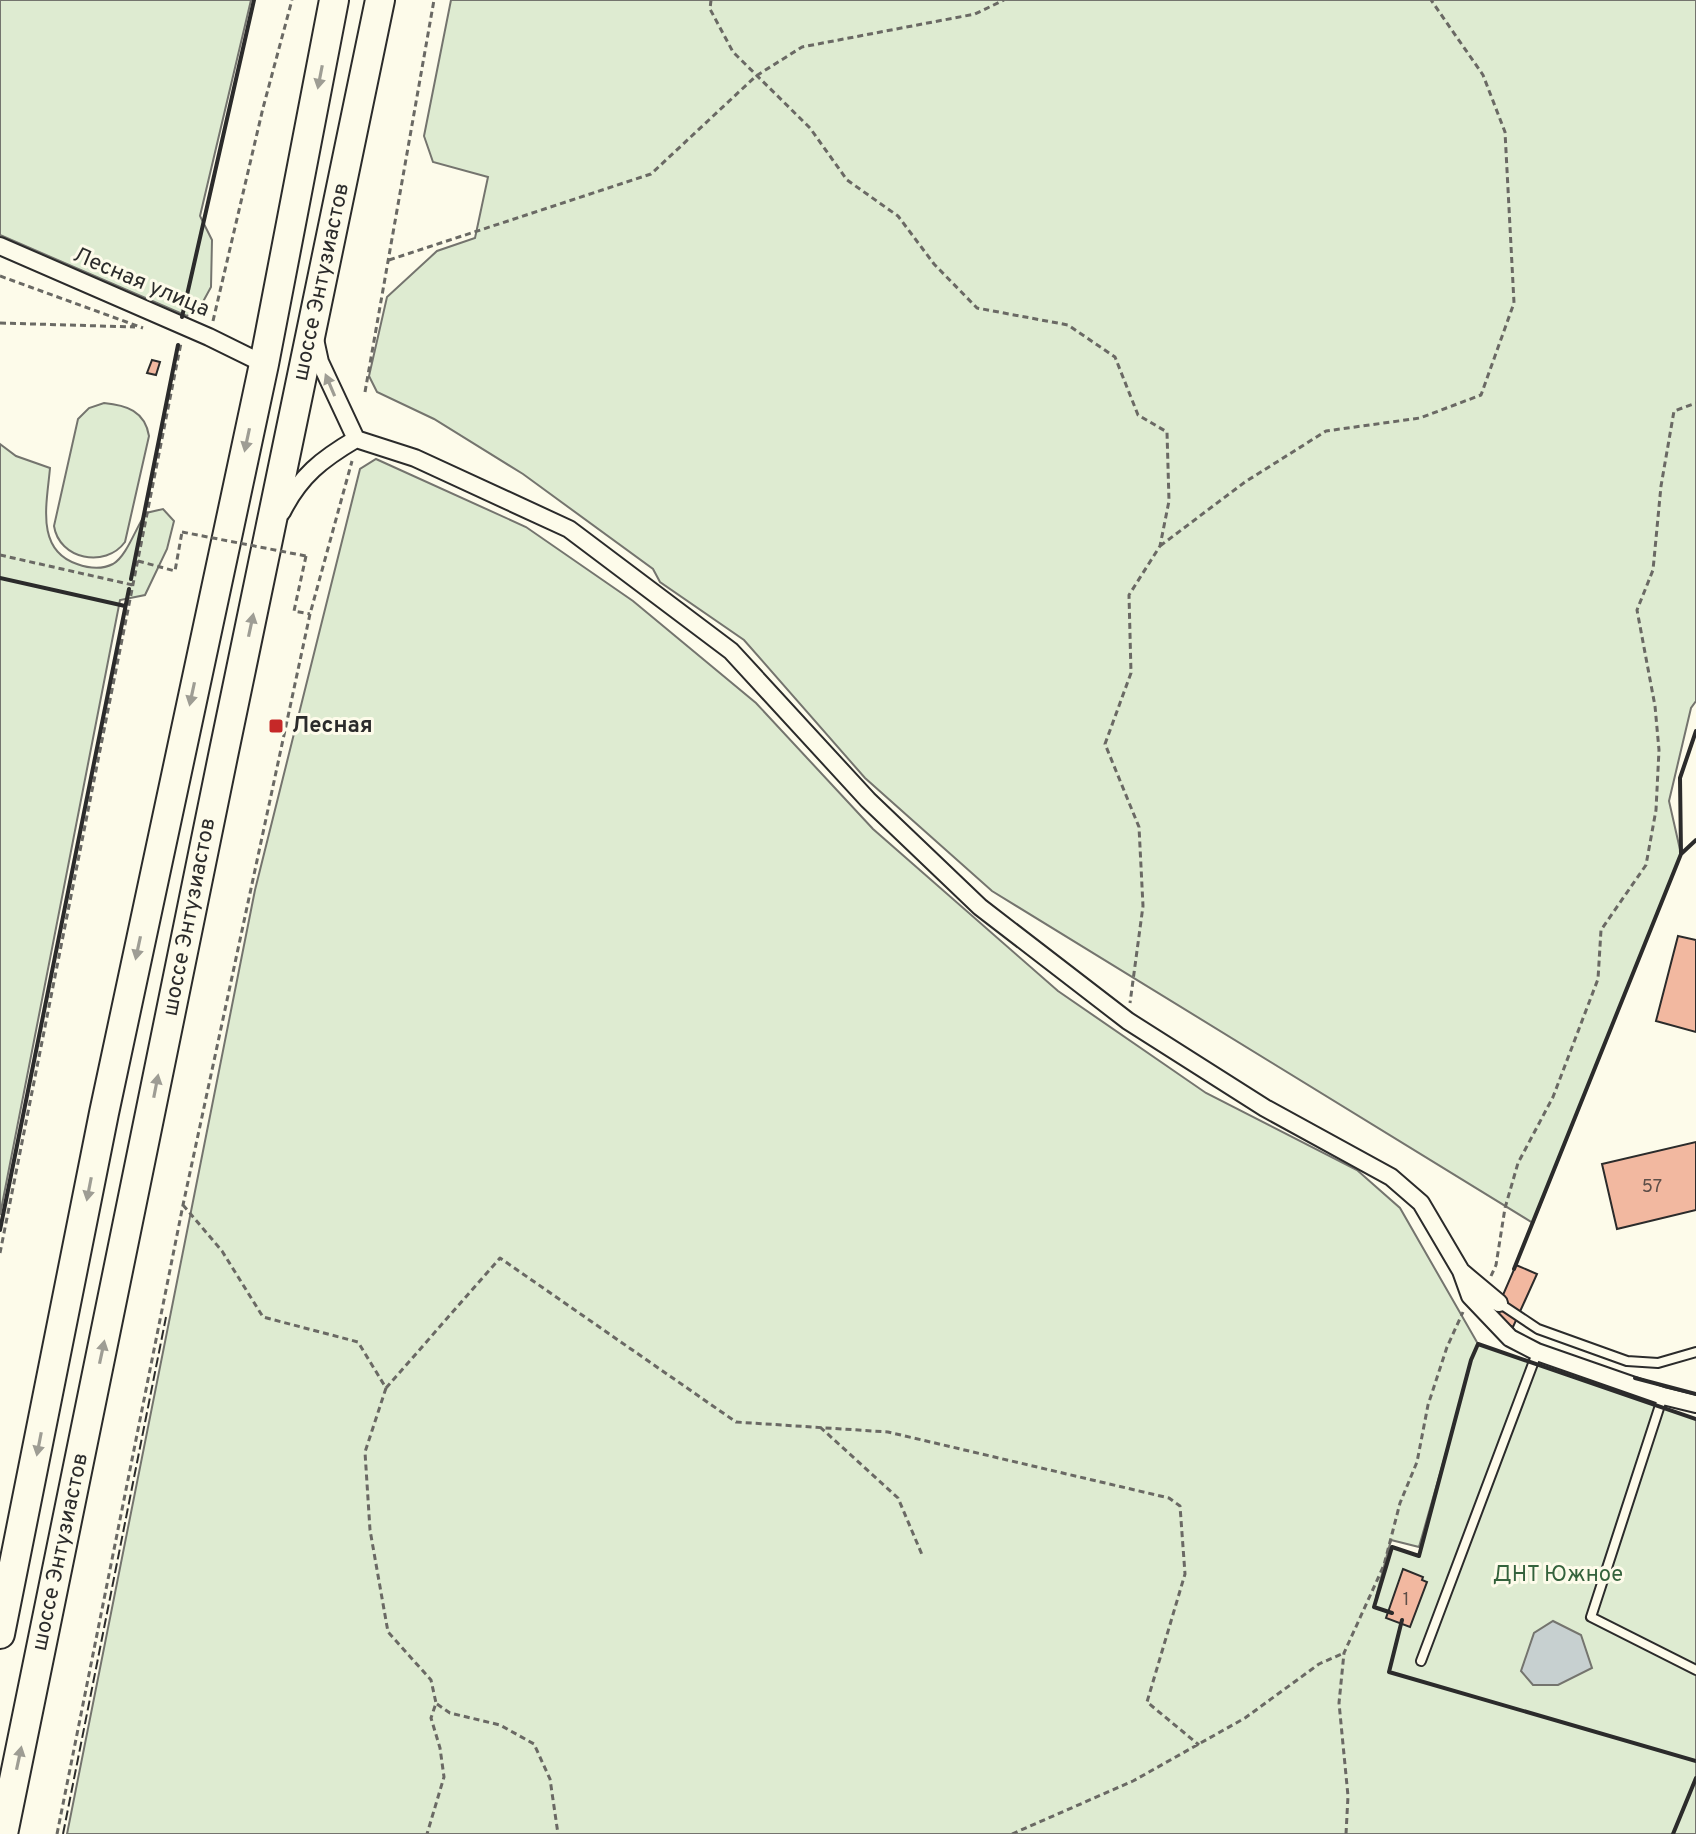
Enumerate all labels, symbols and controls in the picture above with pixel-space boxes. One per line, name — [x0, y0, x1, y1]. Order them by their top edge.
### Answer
one-way arrow — [313, 64, 325, 89]
street label: шоссе Энтузиастов — [288, 181, 356, 383]
street label: Лесная улица — [69, 242, 213, 324]
one-way arrow — [323, 374, 336, 397]
one-way arrow — [240, 427, 253, 452]
one-way arrow — [245, 613, 257, 638]
one-way arrow — [185, 682, 198, 707]
place label: Лесная — [292, 713, 373, 740]
marker: Лесная — [267, 717, 285, 735]
street label: шоссе Энтузиастов — [158, 816, 222, 1018]
one-way arrow — [131, 936, 144, 961]
one-way arrow — [150, 1074, 162, 1099]
house number: 57 — [1642, 1176, 1662, 1199]
one-way arrow — [82, 1177, 94, 1202]
one-way arrow — [96, 1340, 108, 1365]
one-way arrow — [32, 1432, 44, 1457]
street label: шоссе Энтузиастов — [27, 1451, 95, 1653]
park label: ДНТ Южное — [1493, 1562, 1623, 1589]
house number: 1 — [1403, 1589, 1409, 1612]
one-way arrow — [13, 1745, 26, 1770]

